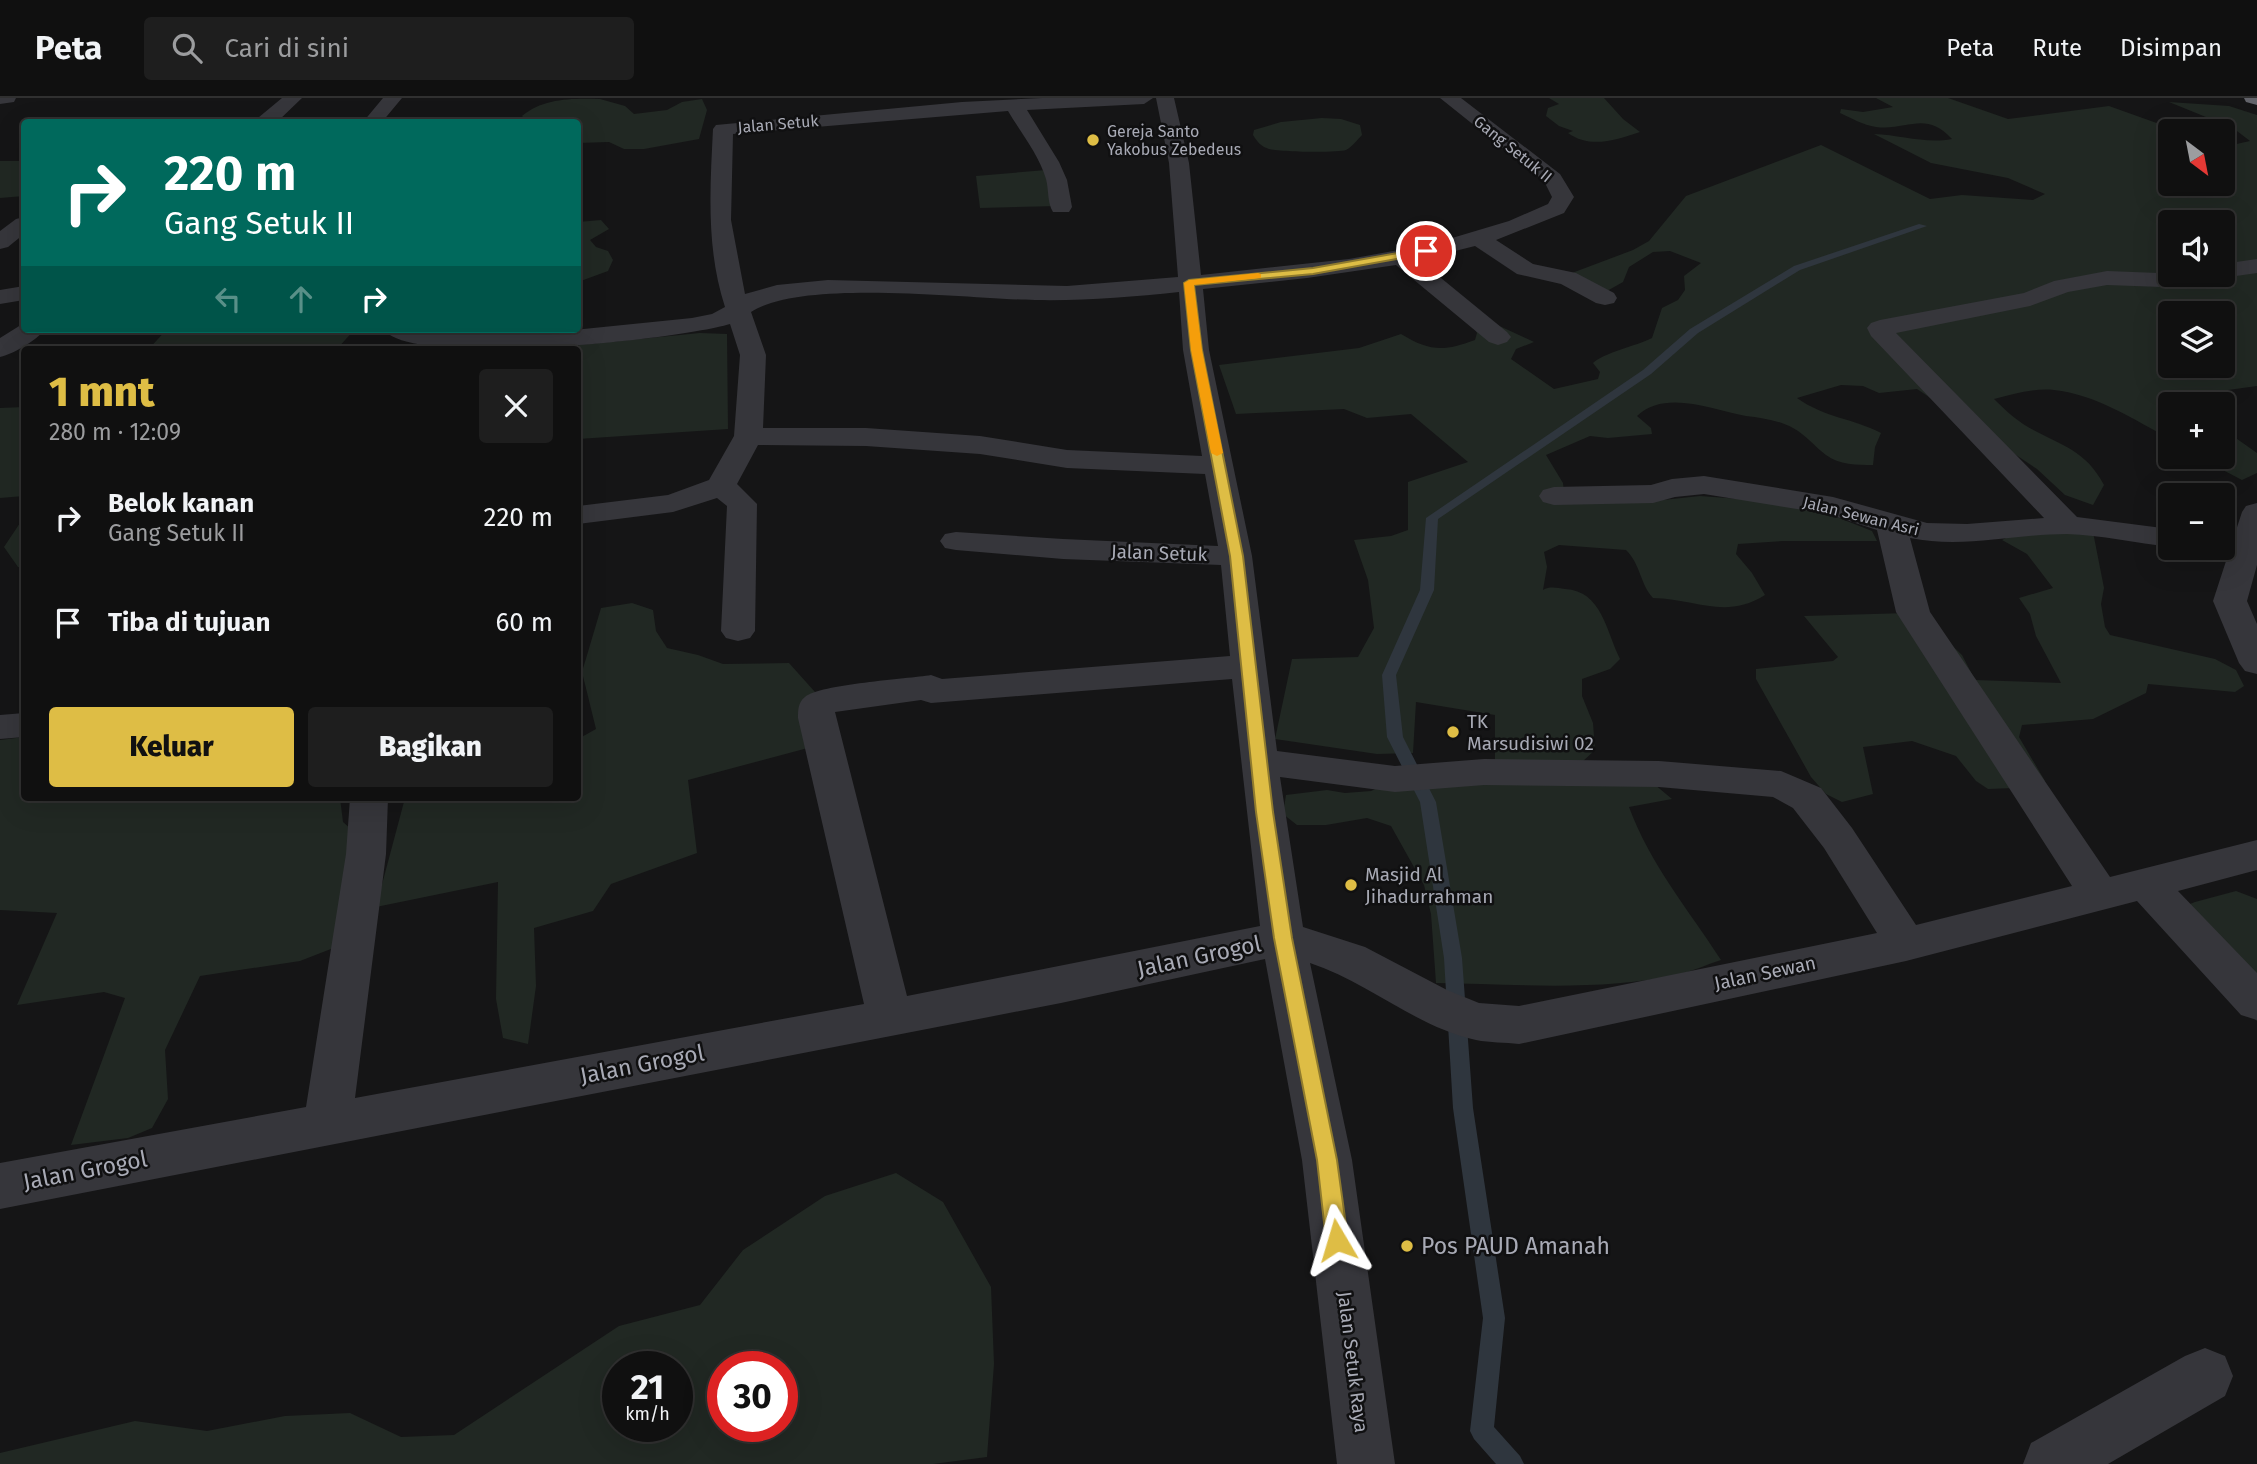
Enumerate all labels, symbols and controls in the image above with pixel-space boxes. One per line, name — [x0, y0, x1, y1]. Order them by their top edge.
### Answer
search box — [144, 17, 634, 80]
text: Peta — [35, 28, 102, 68]
icon: search — [168, 29, 206, 67]
text: Cari di sini — [224, 33, 349, 64]
text: Peta — [1946, 34, 1994, 62]
text: Rute — [2032, 34, 2082, 62]
text: Disimpan — [2120, 34, 2222, 62]
street label: Jalan Setuk — [737, 111, 820, 137]
street label: Gang Setuk II — [1470, 112, 1556, 186]
north arrow — [2158, 119, 2235, 196]
map controls — [2158, 119, 2235, 560]
place label: Gereja Santo Yakobus Zebedeus — [1107, 122, 1241, 159]
marker: Gereja Santo Yakobus Zebedeus — [1085, 132, 1101, 148]
text: 220 m — [164, 144, 296, 203]
icon: right — [49, 147, 140, 238]
text: Gang Setuk II — [164, 204, 354, 242]
button: sound — [2158, 210, 2235, 287]
pin — [1396, 221, 1456, 281]
icon: arrive — [1407, 232, 1445, 270]
icon: left — [209, 280, 247, 318]
icon: ahead — [282, 280, 320, 318]
icon: right — [355, 280, 393, 318]
button: layers — [2158, 301, 2235, 378]
text: 1 mnt — [49, 367, 154, 417]
button: close — [479, 369, 553, 443]
button: + — [2158, 392, 2235, 469]
text: 280 m · 12:09 — [49, 418, 181, 446]
button: − — [2158, 483, 2235, 560]
text: Belok kanan — [108, 488, 254, 519]
street label: Jalan Sewan Asri — [1801, 492, 1921, 540]
icon: right — [49, 499, 87, 537]
text: 220 m — [484, 502, 553, 533]
text: Gang Setuk II — [108, 519, 245, 547]
street label: Jalan Setuk — [1110, 540, 1208, 566]
icon: arrive — [49, 604, 87, 642]
text: Tiba di tujuan — [108, 607, 270, 638]
text: 60 m — [495, 607, 553, 638]
button: Keluar — [49, 707, 294, 787]
button: Bagikan — [308, 707, 553, 787]
place label: TK Marsudisiwi 02 — [1467, 710, 1594, 755]
marker: TK Marsudisiwi 02 — [1445, 724, 1461, 740]
place label: Masjid Al Jihadurrahman — [1365, 863, 1493, 908]
marker: Masjid Al Jihadurrahman — [1343, 877, 1359, 893]
street label: Jalan Grogol — [1135, 929, 1264, 983]
street label: Jalan Sewan — [1712, 951, 1818, 995]
street label: Jalan Grogol — [578, 1038, 707, 1090]
street label: Jalan Grogol — [21, 1144, 150, 1196]
position arrow — [1300, 1203, 1374, 1277]
place label: Pos PAUD Amanah — [1421, 1232, 1610, 1260]
marker: Pos PAUD Amanah — [1399, 1238, 1415, 1254]
street label: Jalan Setuk Raya — [1333, 1290, 1373, 1434]
speed limit sign: 30 — [707, 1351, 798, 1442]
text: 21 — [631, 1366, 664, 1408]
text: km/h — [625, 1403, 670, 1425]

